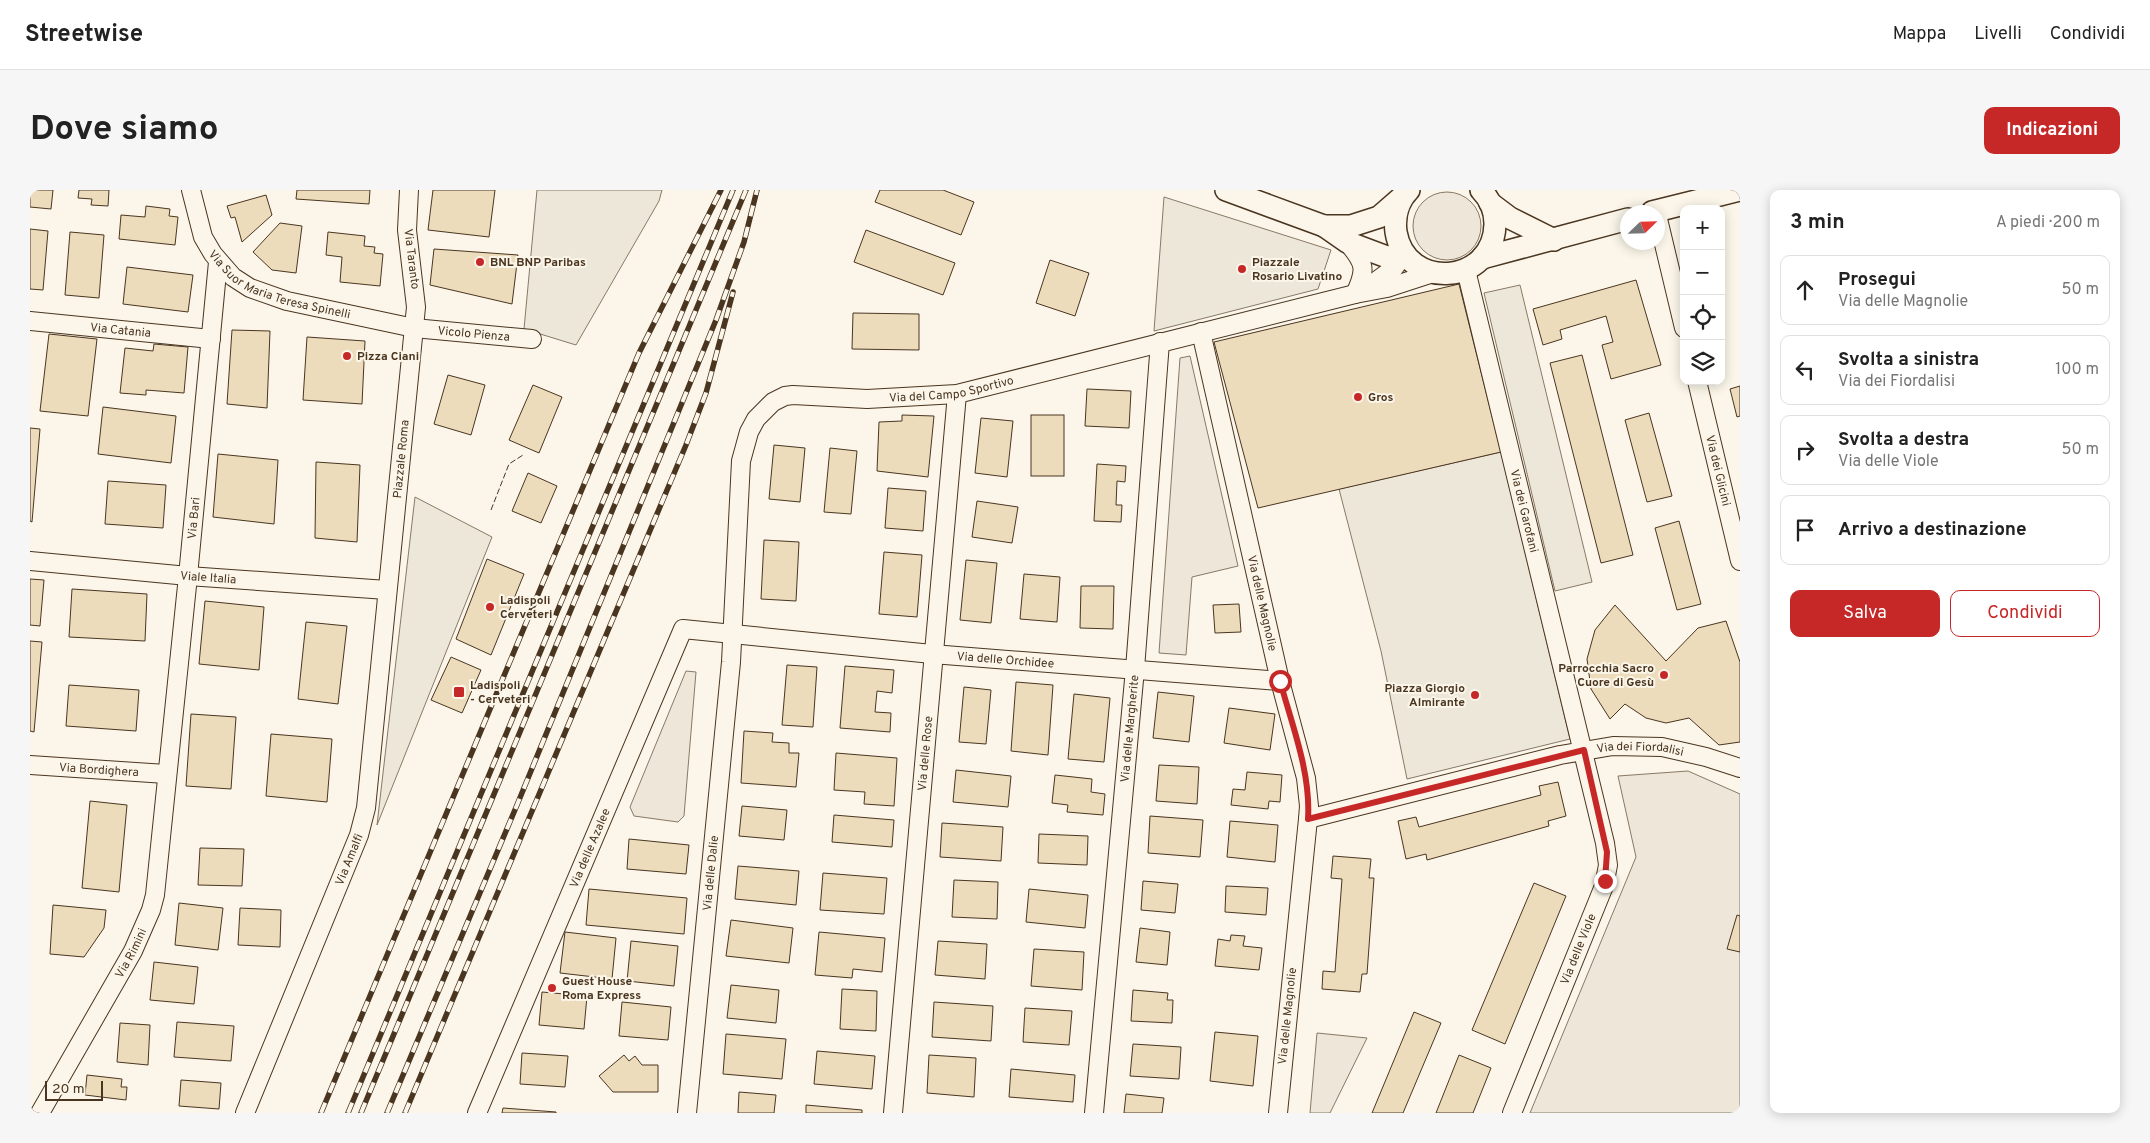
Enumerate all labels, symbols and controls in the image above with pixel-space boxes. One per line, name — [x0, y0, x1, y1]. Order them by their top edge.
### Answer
text: Streetwise — [25, 20, 143, 50]
text: Mappa — [1893, 23, 1946, 46]
text: Livelli — [1974, 23, 2022, 46]
text: Condividi — [2050, 23, 2125, 46]
button: Indicazioni — [1984, 107, 2120, 154]
text: Dove siamo — [30, 108, 219, 152]
north arrow — [1620, 205, 1665, 250]
map controls — [1680, 205, 1725, 385]
button: + — [1680, 205, 1725, 250]
text: 3 min — [1790, 209, 1845, 236]
text: A piedi · 200 m — [1996, 213, 2100, 233]
street label: Via Taranto — [399, 228, 423, 291]
street label: Via Suor Maria Teresa Spinelli — [204, 247, 352, 323]
button: − — [1680, 250, 1725, 295]
place label: BNL BNP Paribas — [490, 255, 586, 271]
place label: Piazzale Rosario Livatino — [1252, 255, 1342, 285]
marker: BNL BNP Paribas — [474, 256, 486, 268]
marker: Piazzale Rosario Livatino — [1236, 263, 1248, 275]
text: Prosegui — [1838, 268, 1916, 292]
icon: ahead — [1791, 276, 1819, 304]
text: 50 m — [2062, 280, 2099, 300]
text: Via delle Magnolie — [1838, 292, 1968, 312]
button: locate — [1680, 295, 1725, 340]
street label: Via Catania — [89, 320, 152, 342]
street label: Vicolo Pienza — [437, 323, 511, 346]
button: layers — [1680, 340, 1725, 385]
text: Svolta a sinistra — [1838, 348, 1979, 372]
place label: Pizza Ciani — [357, 349, 419, 365]
marker: Pizza Ciani — [341, 350, 353, 362]
icon: left — [1791, 356, 1819, 384]
text: 100 m — [2055, 360, 2099, 380]
text: Via dei Fiordalisi — [1838, 372, 1955, 392]
street label: Via del Campo Sportivo — [889, 373, 1016, 407]
place label: Gros — [1368, 390, 1394, 406]
marker: Gros — [1352, 391, 1364, 403]
street label: Piazzale Roma — [390, 419, 414, 499]
text: Svolta a destra — [1838, 428, 1969, 452]
street label: Via dei Glicini — [1701, 434, 1734, 508]
icon: right — [1791, 436, 1819, 464]
text: 50 m — [2062, 440, 2099, 460]
text: Via delle Viole — [1838, 452, 1939, 472]
street label: Via dei Garofani — [1506, 468, 1541, 554]
street label: Via Bari — [185, 496, 204, 540]
icon: arrive — [1791, 516, 1819, 544]
text: Arrivo a destinazione — [1838, 518, 2027, 542]
street label: Via delle Magnolie — [1243, 554, 1280, 653]
street label: Viale Italia — [179, 568, 237, 588]
button: Salva — [1790, 590, 1940, 637]
button: Condividi — [1950, 590, 2100, 637]
place label: Ladispoli Cerveteri — [500, 593, 552, 623]
marker: Ladispoli Cerveteri — [484, 601, 496, 613]
street label: Via delle Orchidee — [956, 649, 1055, 672]
place label: Parrocchia Sacro Cuore di Gesù — [1558, 661, 1654, 691]
marker: Parrocchia Sacro Cuore di Gesù — [1658, 669, 1670, 681]
route start — [1269, 670, 1292, 693]
street label: Via delle Margherite — [1118, 674, 1143, 783]
place label: Ladispoli - Cerveteri — [470, 678, 530, 708]
place label: Piazza Giorgio Almirante — [1384, 681, 1465, 711]
marker: Ladispoli - Cerveteri — [452, 685, 466, 699]
marker: Piazza Giorgio Almirante — [1469, 689, 1481, 701]
street label: Via delle Rose — [915, 715, 937, 792]
street label: Via dei Fiordalisi — [1595, 739, 1685, 761]
street label: Via Bordighera — [58, 760, 139, 781]
street label: Via delle Azalee — [567, 806, 615, 891]
street label: Via Amalfi — [332, 832, 368, 888]
street label: Via delle Dalie — [700, 835, 723, 912]
route end — [1594, 870, 1617, 893]
street label: Via delle Viole — [1557, 911, 1600, 987]
street label: Via Rimini — [112, 926, 151, 981]
street label: Via delle Magnolie — [1275, 967, 1301, 1066]
place label: Guest House Roma Express — [562, 974, 641, 1004]
marker: Guest House Roma Express — [546, 982, 558, 994]
scale bar — [45, 1078, 102, 1101]
text: 20 m — [52, 1081, 85, 1098]

